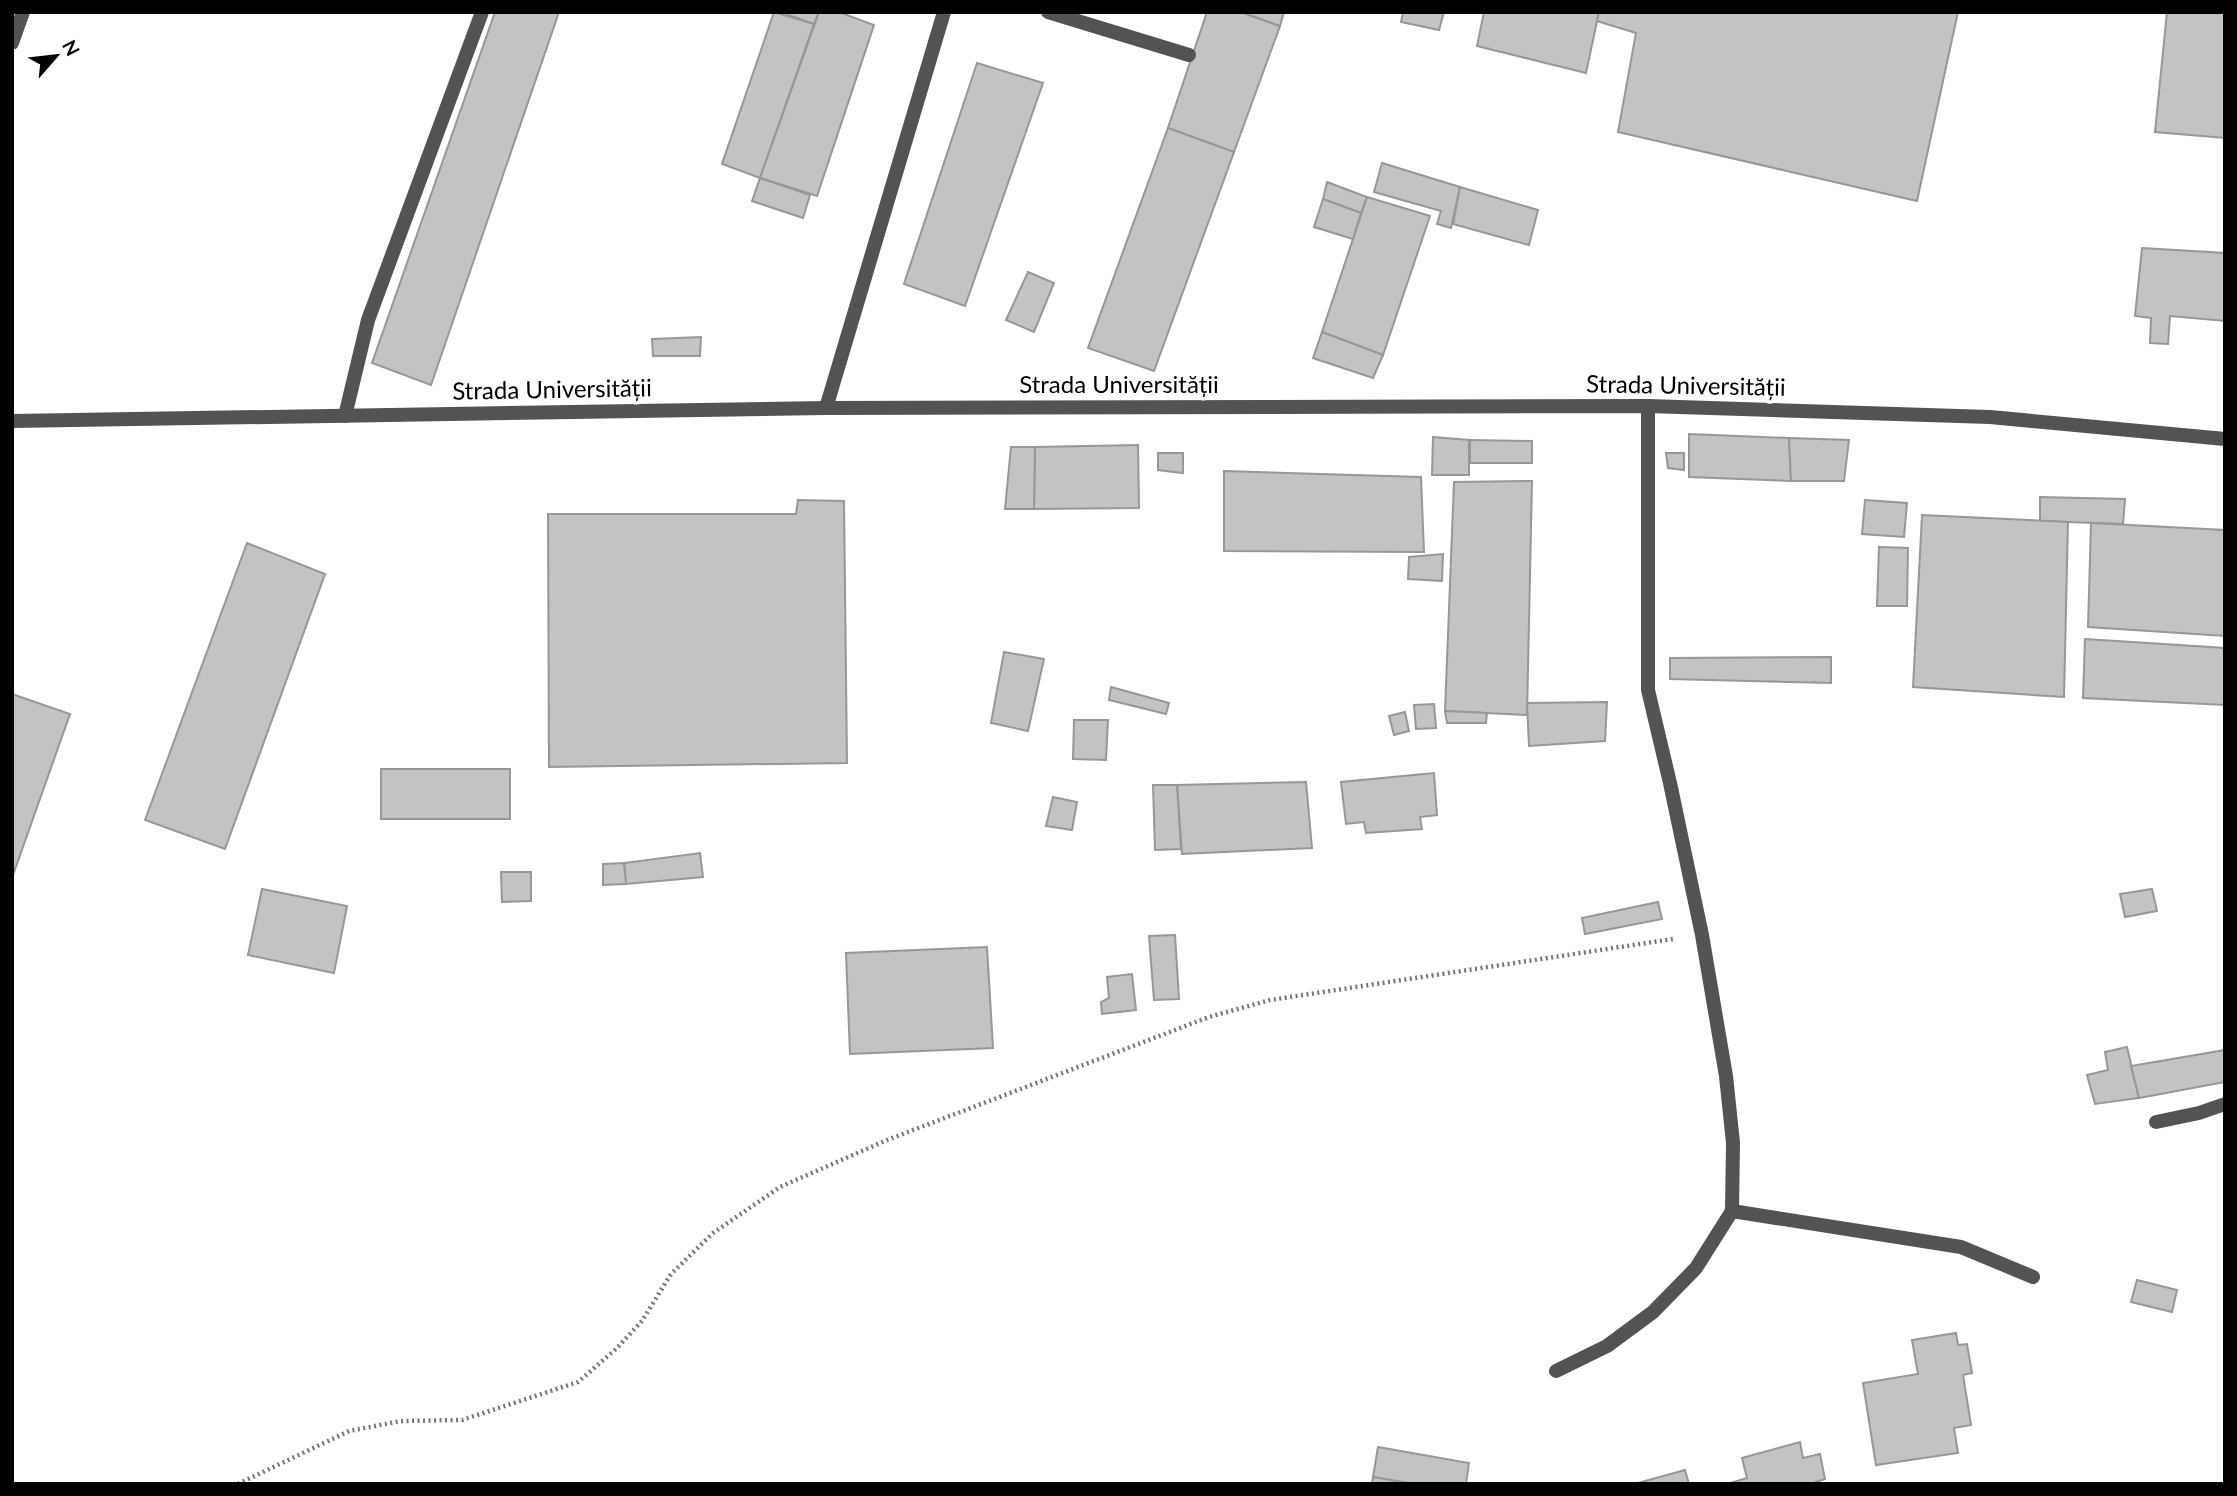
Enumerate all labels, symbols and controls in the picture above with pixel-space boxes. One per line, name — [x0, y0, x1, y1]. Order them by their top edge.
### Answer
north arrow — [21, 21, 91, 91]
text: N — [58, 36, 85, 60]
street label: Strada Universității — [1586, 368, 1786, 401]
street label: Strada Universității — [1019, 369, 1219, 398]
street label: Strada Universității — [452, 372, 652, 405]

